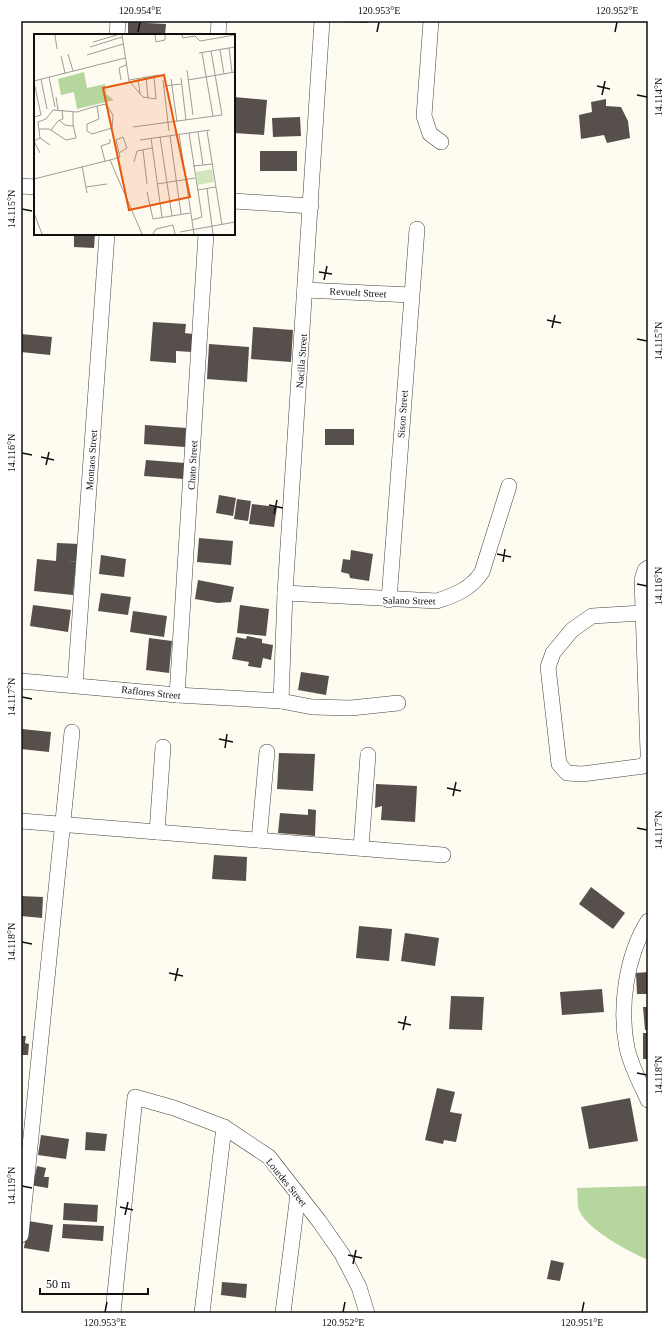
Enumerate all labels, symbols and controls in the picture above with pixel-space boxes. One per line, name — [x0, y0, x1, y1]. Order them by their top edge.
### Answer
text: 120.954°E — [119, 5, 161, 16]
text: 120.953°E — [358, 5, 400, 16]
text: 120.952°E — [596, 5, 638, 16]
inset map — [34, 34, 235, 235]
text: 14.114°N — [653, 78, 664, 116]
text: 14.115°N — [6, 190, 17, 228]
street label: Revuelt Street — [329, 286, 387, 299]
text: 14.115°N — [653, 322, 664, 360]
street label: Nacilla Street — [294, 333, 309, 389]
street label: Sison Street — [395, 389, 410, 438]
street label: Montaos Street — [84, 429, 99, 491]
text: 14.116°N — [6, 434, 17, 472]
street label: Chato Street — [186, 440, 199, 490]
text: 14.116°N — [653, 567, 664, 605]
street label: Salano Street — [382, 595, 436, 606]
text: 14.117°N — [6, 678, 17, 716]
street label: Raflores Street — [121, 684, 181, 701]
text: 14.117°N — [653, 811, 664, 849]
text: 14.118°N — [6, 923, 17, 961]
text: 14.118°N — [653, 1056, 664, 1094]
street label: Lourdes Street — [264, 1156, 309, 1209]
text: 14.119°N — [6, 1167, 17, 1205]
scale bar — [40, 1270, 148, 1296]
text: 50 m — [46, 1277, 71, 1291]
text: 120.953°E — [84, 1317, 126, 1328]
text: 120.952°E — [322, 1317, 364, 1328]
text: 120.951°E — [561, 1317, 603, 1328]

